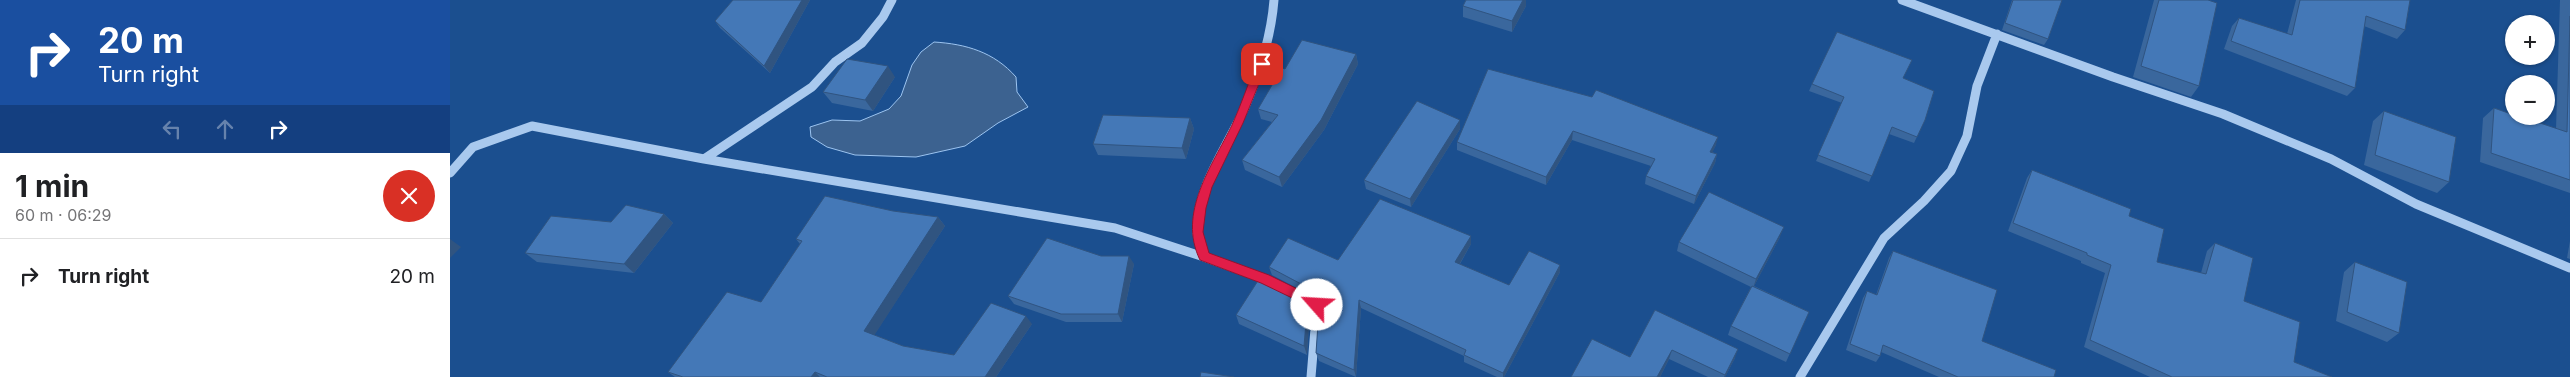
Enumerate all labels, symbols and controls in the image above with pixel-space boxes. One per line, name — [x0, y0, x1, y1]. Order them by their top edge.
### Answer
map controls — [2505, 15, 2555, 125]
button: + — [2505, 15, 2555, 65]
text: 20 m — [98, 19, 184, 61]
icon: right — [15, 20, 80, 85]
pin — [1241, 43, 1283, 85]
icon: arrive — [1248, 50, 1276, 78]
text: Turn right — [98, 61, 199, 87]
button: − — [2505, 75, 2555, 125]
icon: left — [158, 115, 186, 143]
icon: ahead — [211, 115, 239, 143]
icon: right — [264, 115, 292, 143]
text: 1 min — [15, 168, 89, 204]
button: close — [383, 170, 435, 222]
text: 60 m · 06:29 — [15, 205, 111, 225]
icon: right — [15, 262, 43, 290]
text: Turn right — [58, 265, 149, 288]
text: 20 m — [389, 265, 435, 288]
position arrow — [1290, 278, 1342, 330]

